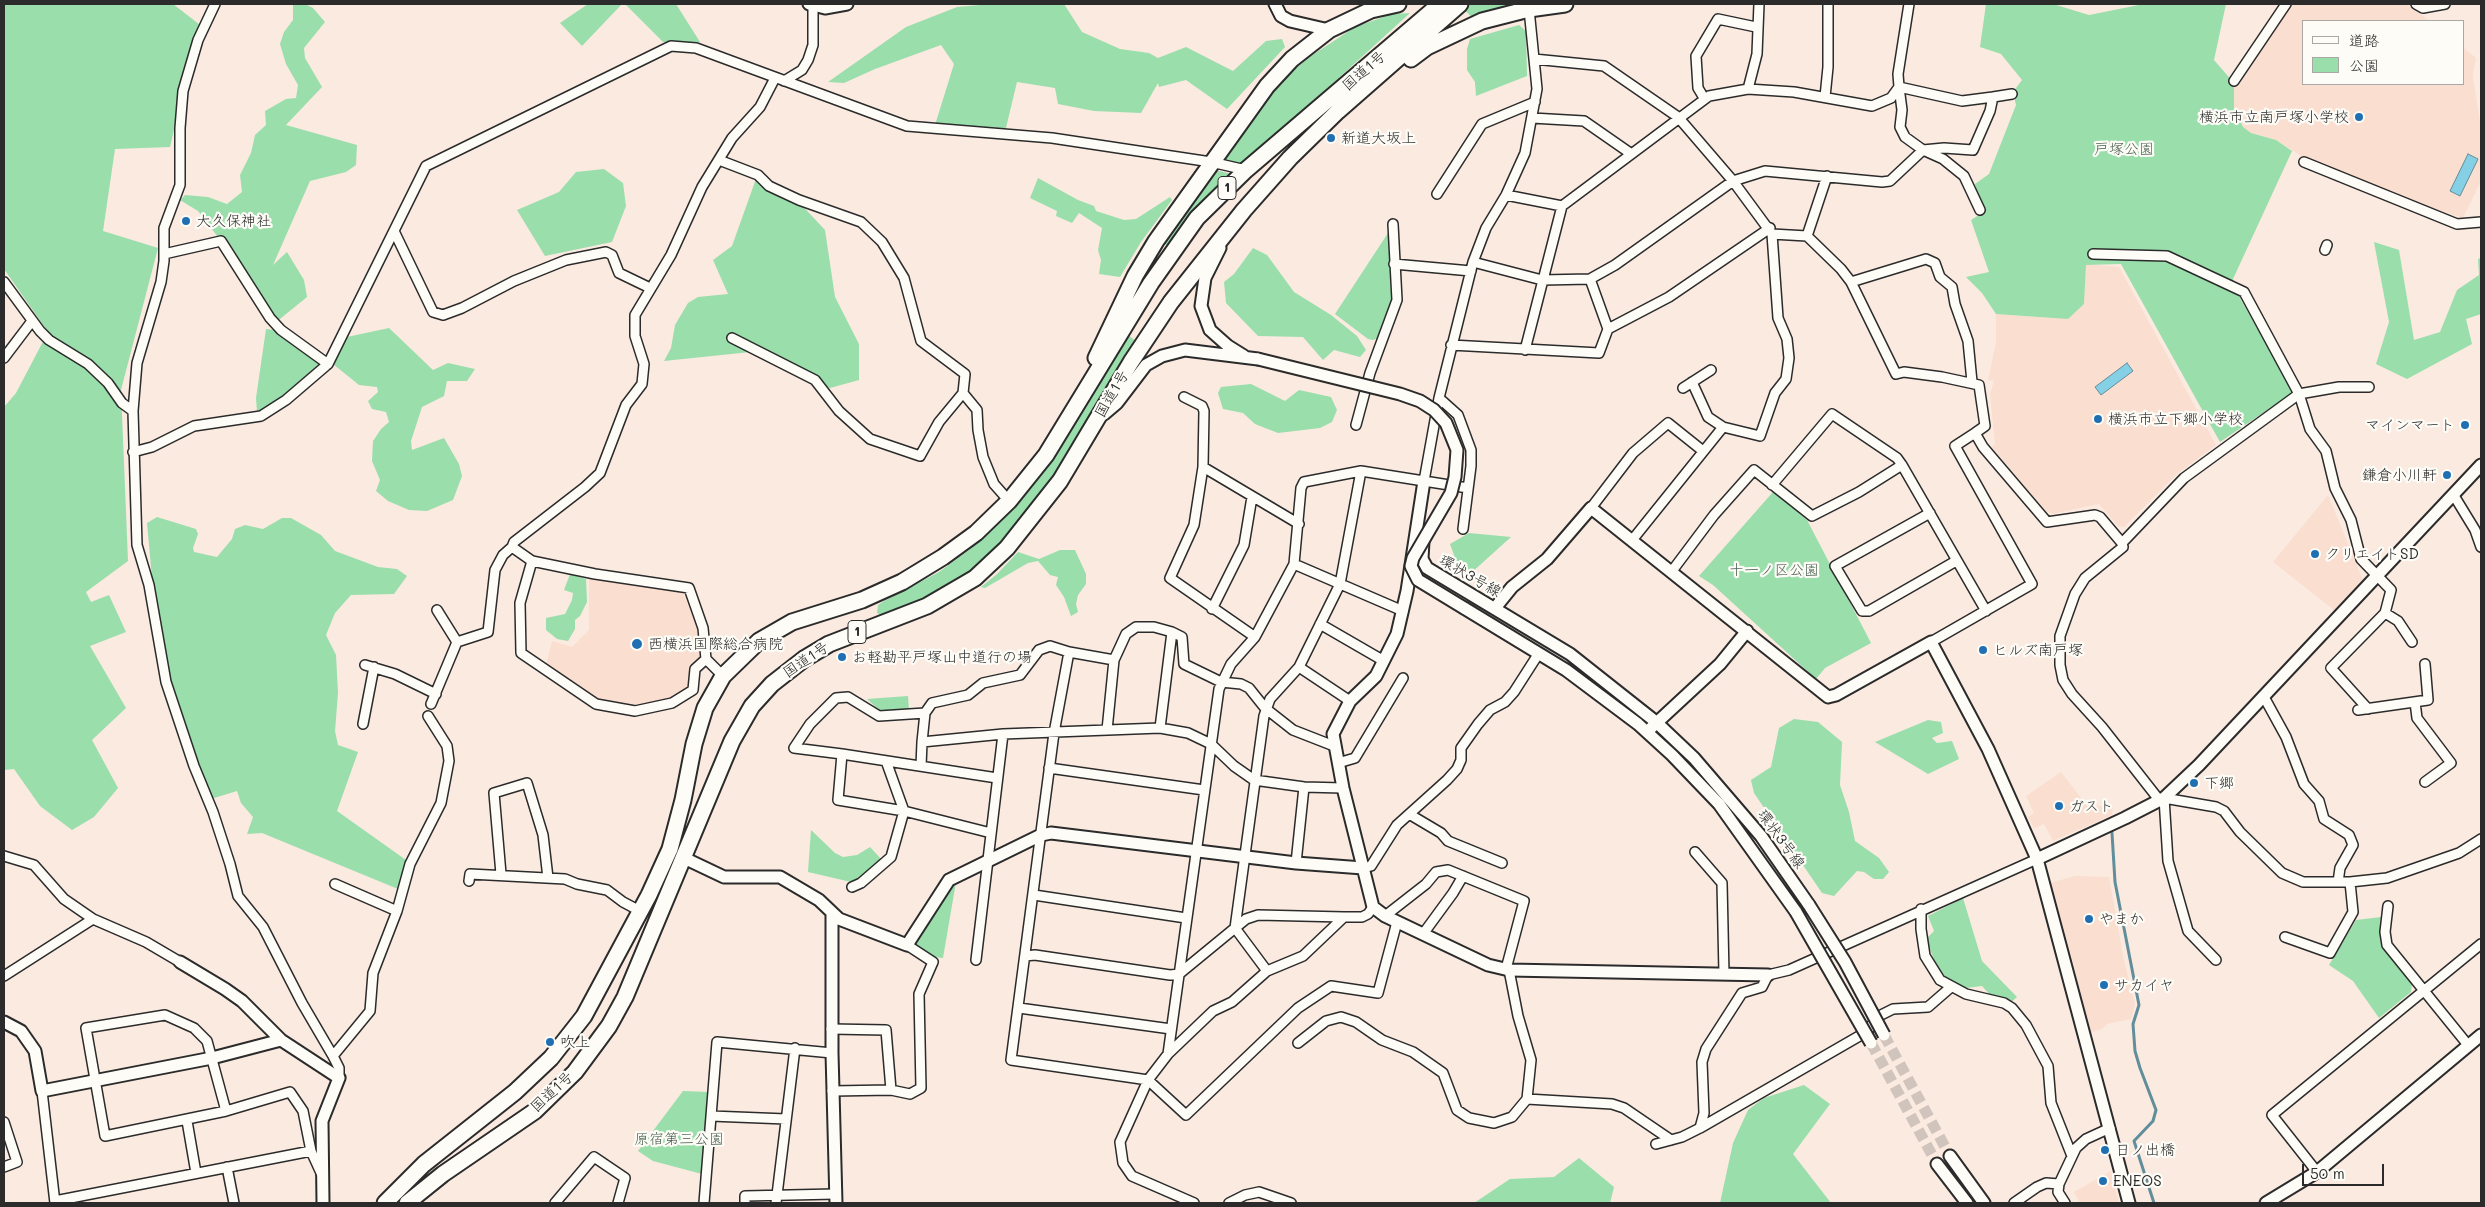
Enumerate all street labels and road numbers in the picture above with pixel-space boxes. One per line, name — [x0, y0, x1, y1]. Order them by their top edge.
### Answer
street label: 国道1号 — [1339, 47, 1389, 95]
road number: 1 — [1218, 177, 1236, 200]
street label: 国道1号 — [1091, 367, 1133, 421]
street label: 環状3号線 — [1436, 551, 1504, 601]
road number: 1 — [848, 620, 866, 644]
street label: 国道1号 — [780, 638, 832, 682]
street label: 環状3号線 — [1754, 806, 1808, 872]
street label: 国道1号 — [527, 1068, 577, 1116]

